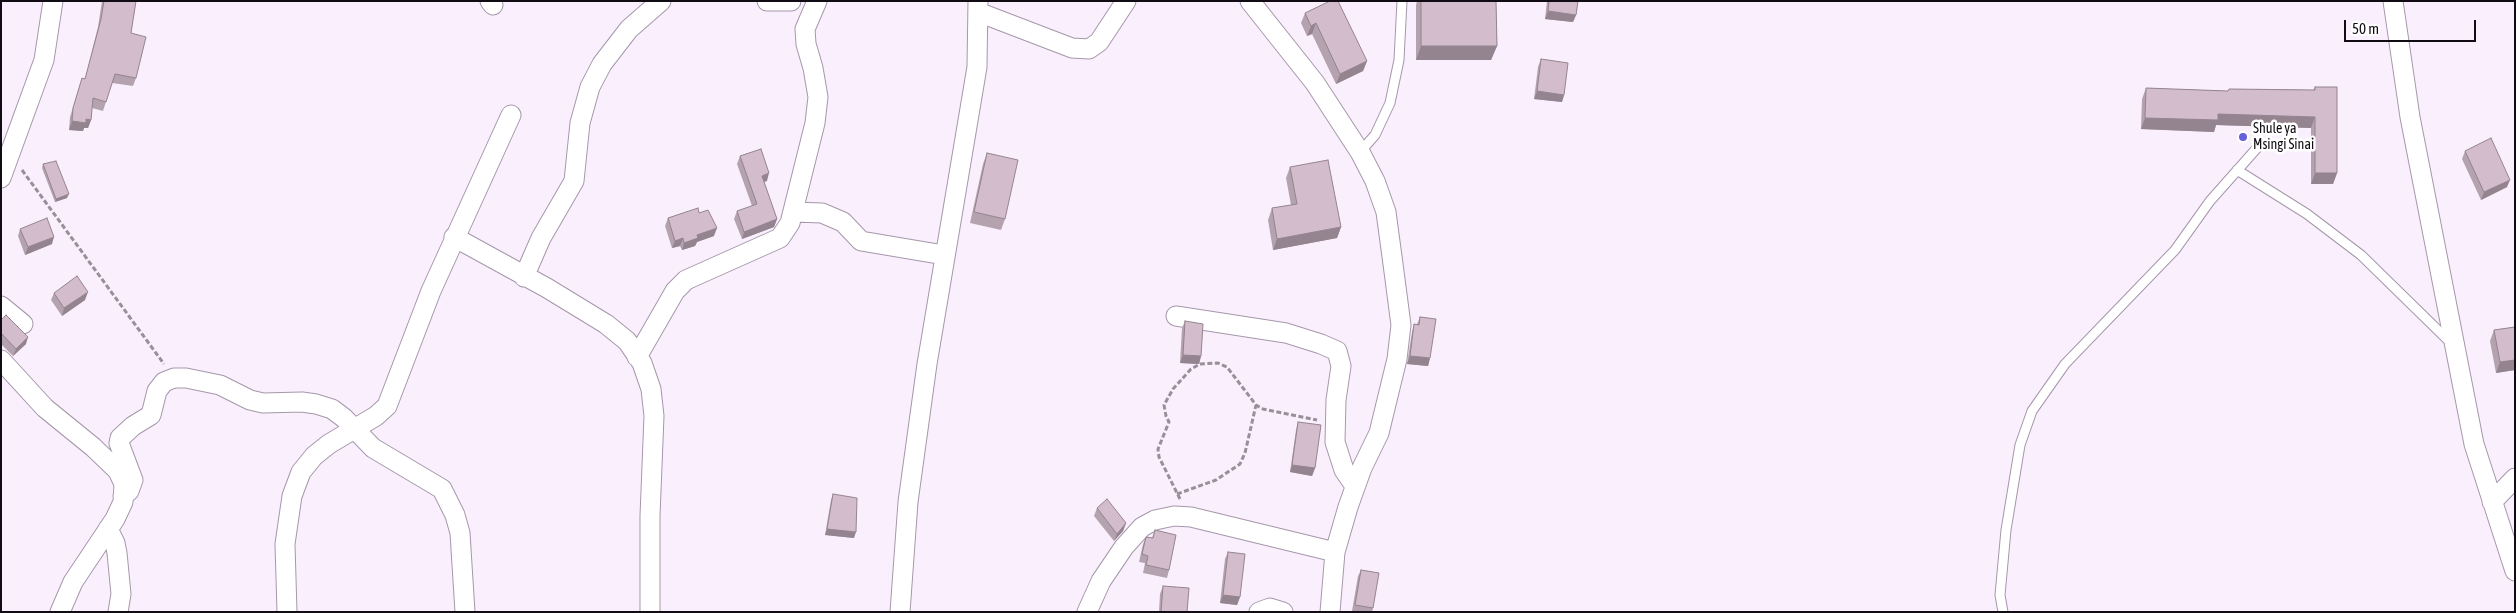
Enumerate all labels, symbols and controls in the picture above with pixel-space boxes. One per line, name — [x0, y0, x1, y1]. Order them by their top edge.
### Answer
scale bar — [2346, 10, 2478, 42]
text: 50 m — [2352, 20, 2379, 37]
place label: Shule ya Msingi Sinai — [2253, 121, 2314, 154]
marker: Shule ya Msingi Sinai — [2237, 131, 2249, 143]

